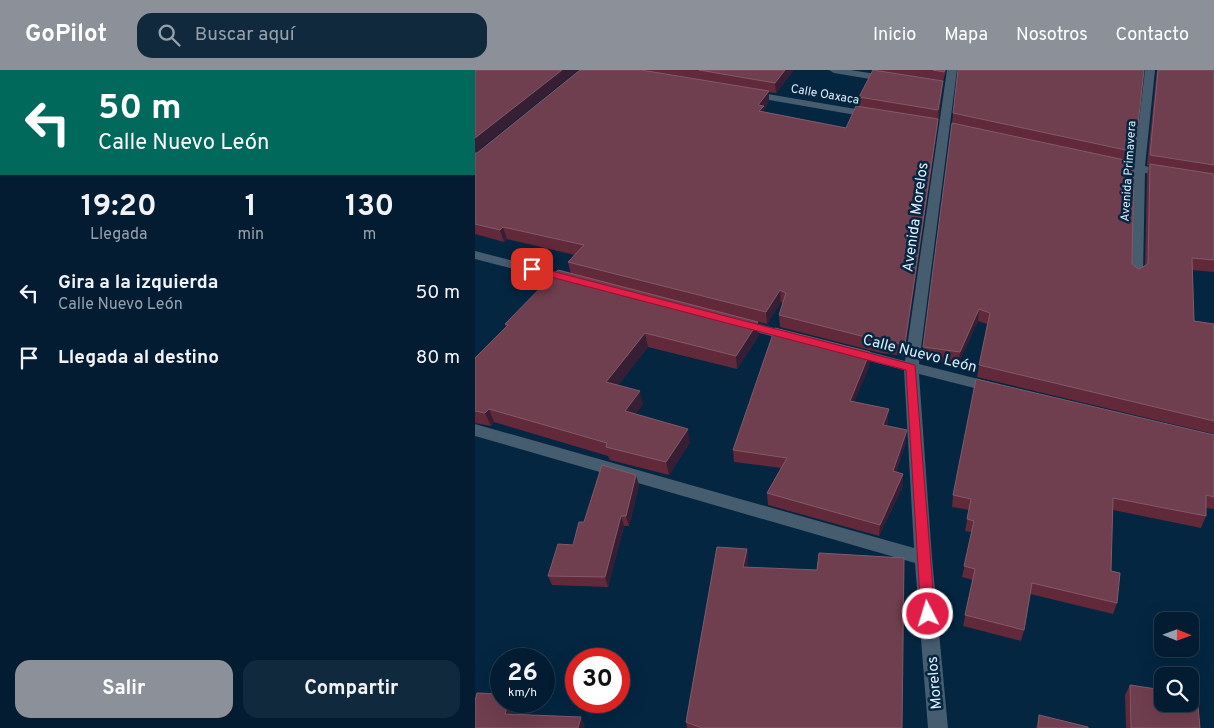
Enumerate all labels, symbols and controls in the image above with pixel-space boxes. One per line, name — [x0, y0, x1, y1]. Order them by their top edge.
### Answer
search box — [137, 13, 487, 58]
text: GoPilot — [25, 20, 107, 50]
icon: search — [155, 21, 183, 49]
text: Buscar aquí — [195, 23, 295, 47]
text: Inicio — [873, 24, 916, 47]
text: Mapa — [944, 24, 988, 47]
text: Nosotros — [1016, 24, 1088, 47]
text: Contacto — [1116, 24, 1189, 47]
street label: Calle Oaxaca — [789, 81, 860, 109]
text: 50 m — [98, 87, 182, 131]
icon: left — [15, 90, 80, 155]
street label: Avenida Primavera — [1117, 120, 1141, 222]
text: Calle Nuevo León — [98, 130, 269, 157]
street label: Avenida Morelos — [899, 161, 934, 273]
text: 19:20 — [81, 189, 157, 226]
text: 1 — [245, 189, 257, 226]
text: 130 — [345, 189, 394, 226]
text: Llegada — [90, 225, 147, 245]
text: min — [237, 225, 264, 245]
text: m — [363, 225, 376, 245]
pin — [511, 248, 553, 290]
icon: arrive — [518, 255, 546, 283]
text: Gira a la izquierda — [58, 271, 218, 295]
icon: left — [15, 279, 43, 307]
text: 50 m — [415, 281, 460, 305]
text: Calle Nuevo León — [58, 295, 183, 315]
street label: Calle Nuevo León — [861, 331, 979, 378]
icon: arrive — [15, 344, 43, 372]
text: Llegada al destino — [58, 346, 219, 370]
text: 80 m — [416, 346, 460, 370]
position arrow — [901, 587, 953, 639]
north arrow — [1154, 612, 1199, 658]
map controls — [1154, 612, 1199, 712]
speed limit sign: 30 — [565, 648, 630, 713]
street label: Morelos — [924, 656, 947, 710]
text: 26 — [507, 658, 538, 690]
button: Salir — [15, 660, 233, 718]
button: Compartir — [243, 660, 460, 718]
button: search — [1154, 667, 1199, 712]
text: km/h — [508, 685, 537, 701]

